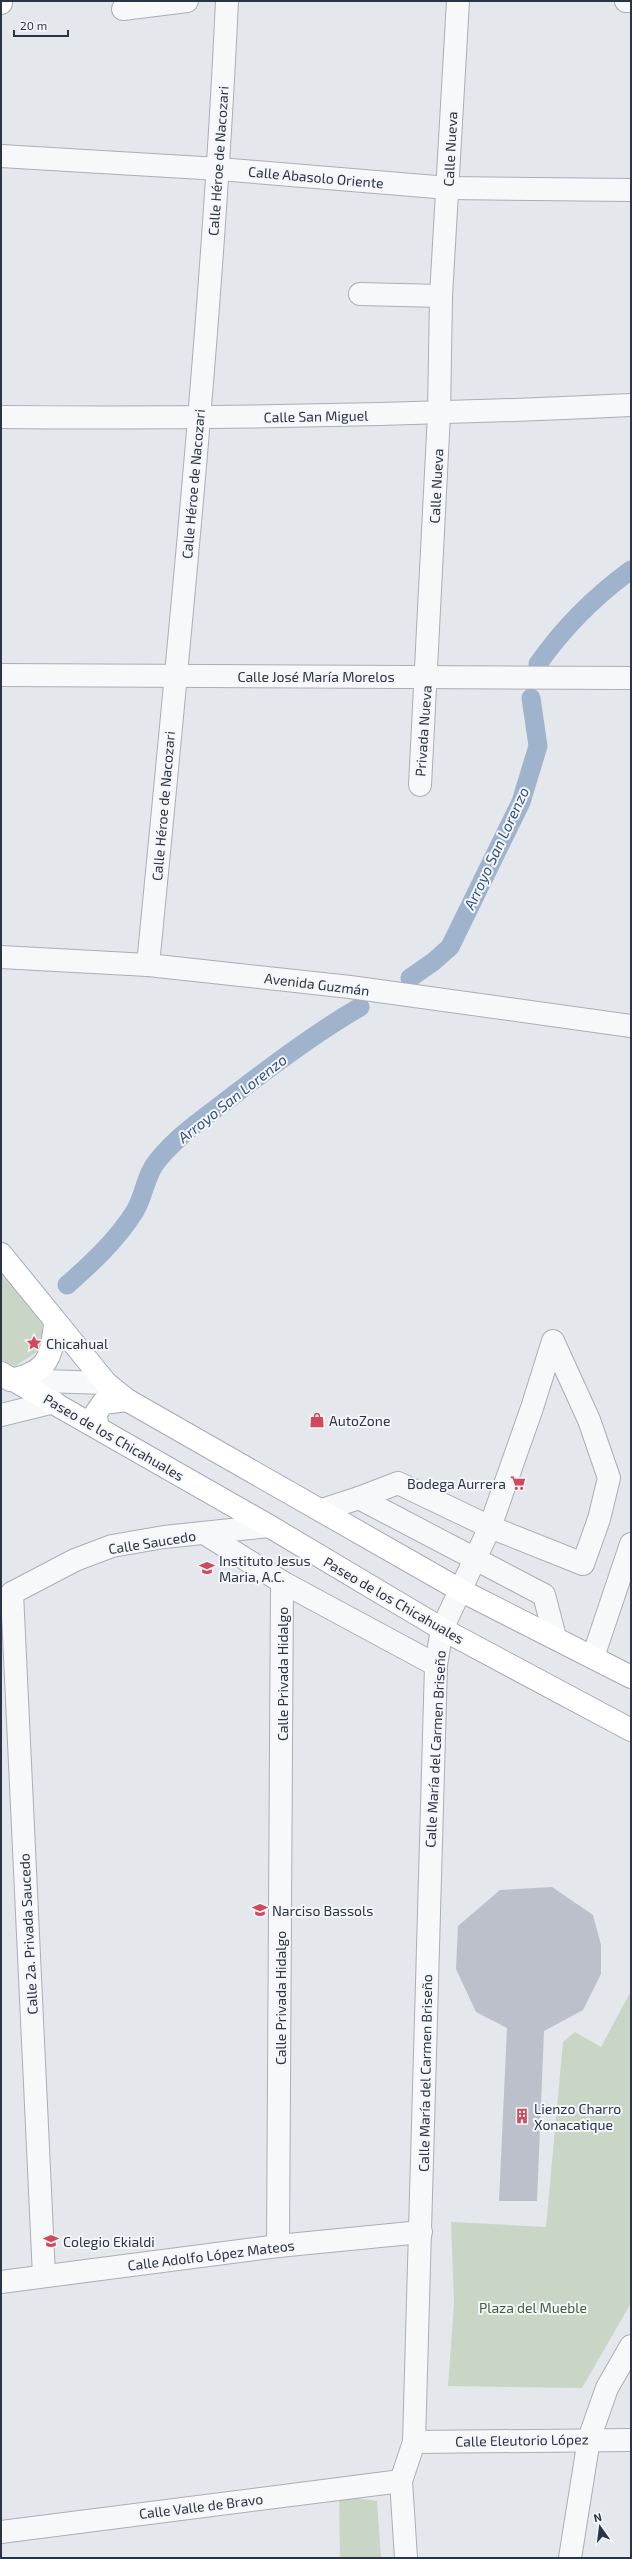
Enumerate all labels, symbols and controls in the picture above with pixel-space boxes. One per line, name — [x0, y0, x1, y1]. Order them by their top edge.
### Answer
scale bar — [14, 12, 68, 38]
text: 20 m — [20, 18, 47, 32]
street label: Calle Héroe de Nacozari — [204, 85, 232, 237]
street label: Calle Nueva — [440, 111, 460, 187]
street label: Calle Abasolo Oriente — [248, 163, 384, 191]
street label: Calle San Miguel — [264, 407, 369, 425]
street label: Calle Héroe de Nacozari — [178, 408, 208, 560]
street label: Calle Nueva — [426, 448, 446, 524]
street label: Calle José María Morelos — [237, 668, 395, 685]
street label: Privada Nueva — [411, 685, 435, 777]
street label: Calle Héroe de Nacozari — [148, 730, 178, 882]
water label: Arroyo San Lorenzo — [459, 784, 533, 913]
street label: Avenida Guzmán — [263, 969, 371, 999]
water label: Arroyo San Lorenzo — [173, 1050, 291, 1147]
place icon: Chicahual — [25, 1334, 43, 1352]
place label: Chicahual — [46, 1335, 109, 1352]
street label: Paseo de los Chicahuales — [41, 1390, 187, 1484]
shop icon: AutoZone — [308, 1411, 326, 1429]
place label: AutoZone — [329, 1412, 390, 1429]
supermarket icon: Bodega Aurrera — [509, 1474, 527, 1492]
place label: Bodega Aurrera — [407, 1475, 506, 1492]
street label: Calle Saucedo — [107, 1527, 197, 1557]
place label: Instituto Jesus Maria, A.C. — [219, 1552, 311, 1585]
street label: Paseo de los Chicahuales — [321, 1553, 467, 1647]
school or university icon: Instituto Jesus Maria, A.C. — [198, 1559, 216, 1577]
street label: Calle Privada Hidalgo — [274, 1607, 291, 1741]
street label: Calle María del Carmen Briseño — [421, 1650, 449, 1848]
street label: Calle 2a. Privada Saucedo — [15, 1853, 41, 2015]
school or university icon: Narciso Bassols — [251, 1901, 269, 1919]
place label: Narciso Bassols — [272, 1902, 373, 1919]
street label: Calle Privada Hidalgo — [272, 1931, 289, 2065]
street label: Calle María del Carmen Briseño — [415, 1974, 435, 2172]
place label: Lienzo Charro Xonacatique — [534, 2100, 621, 2133]
building icon: Lienzo Charro Xonacatique — [513, 2107, 531, 2125]
school or university icon: Colegio Ekialdi — [42, 2232, 60, 2250]
place label: Colegio Ekialdi — [63, 2233, 155, 2250]
street label: Calle Adolfo López Mateos — [126, 2236, 296, 2274]
park label: Plaza del Mueble — [479, 2299, 587, 2316]
street label: Calle Eleutorio López — [455, 2430, 589, 2450]
street label: Calle Valle de Bravo — [138, 2490, 264, 2522]
north arrow — [580, 2507, 620, 2547]
text: N — [592, 2510, 603, 2524]

